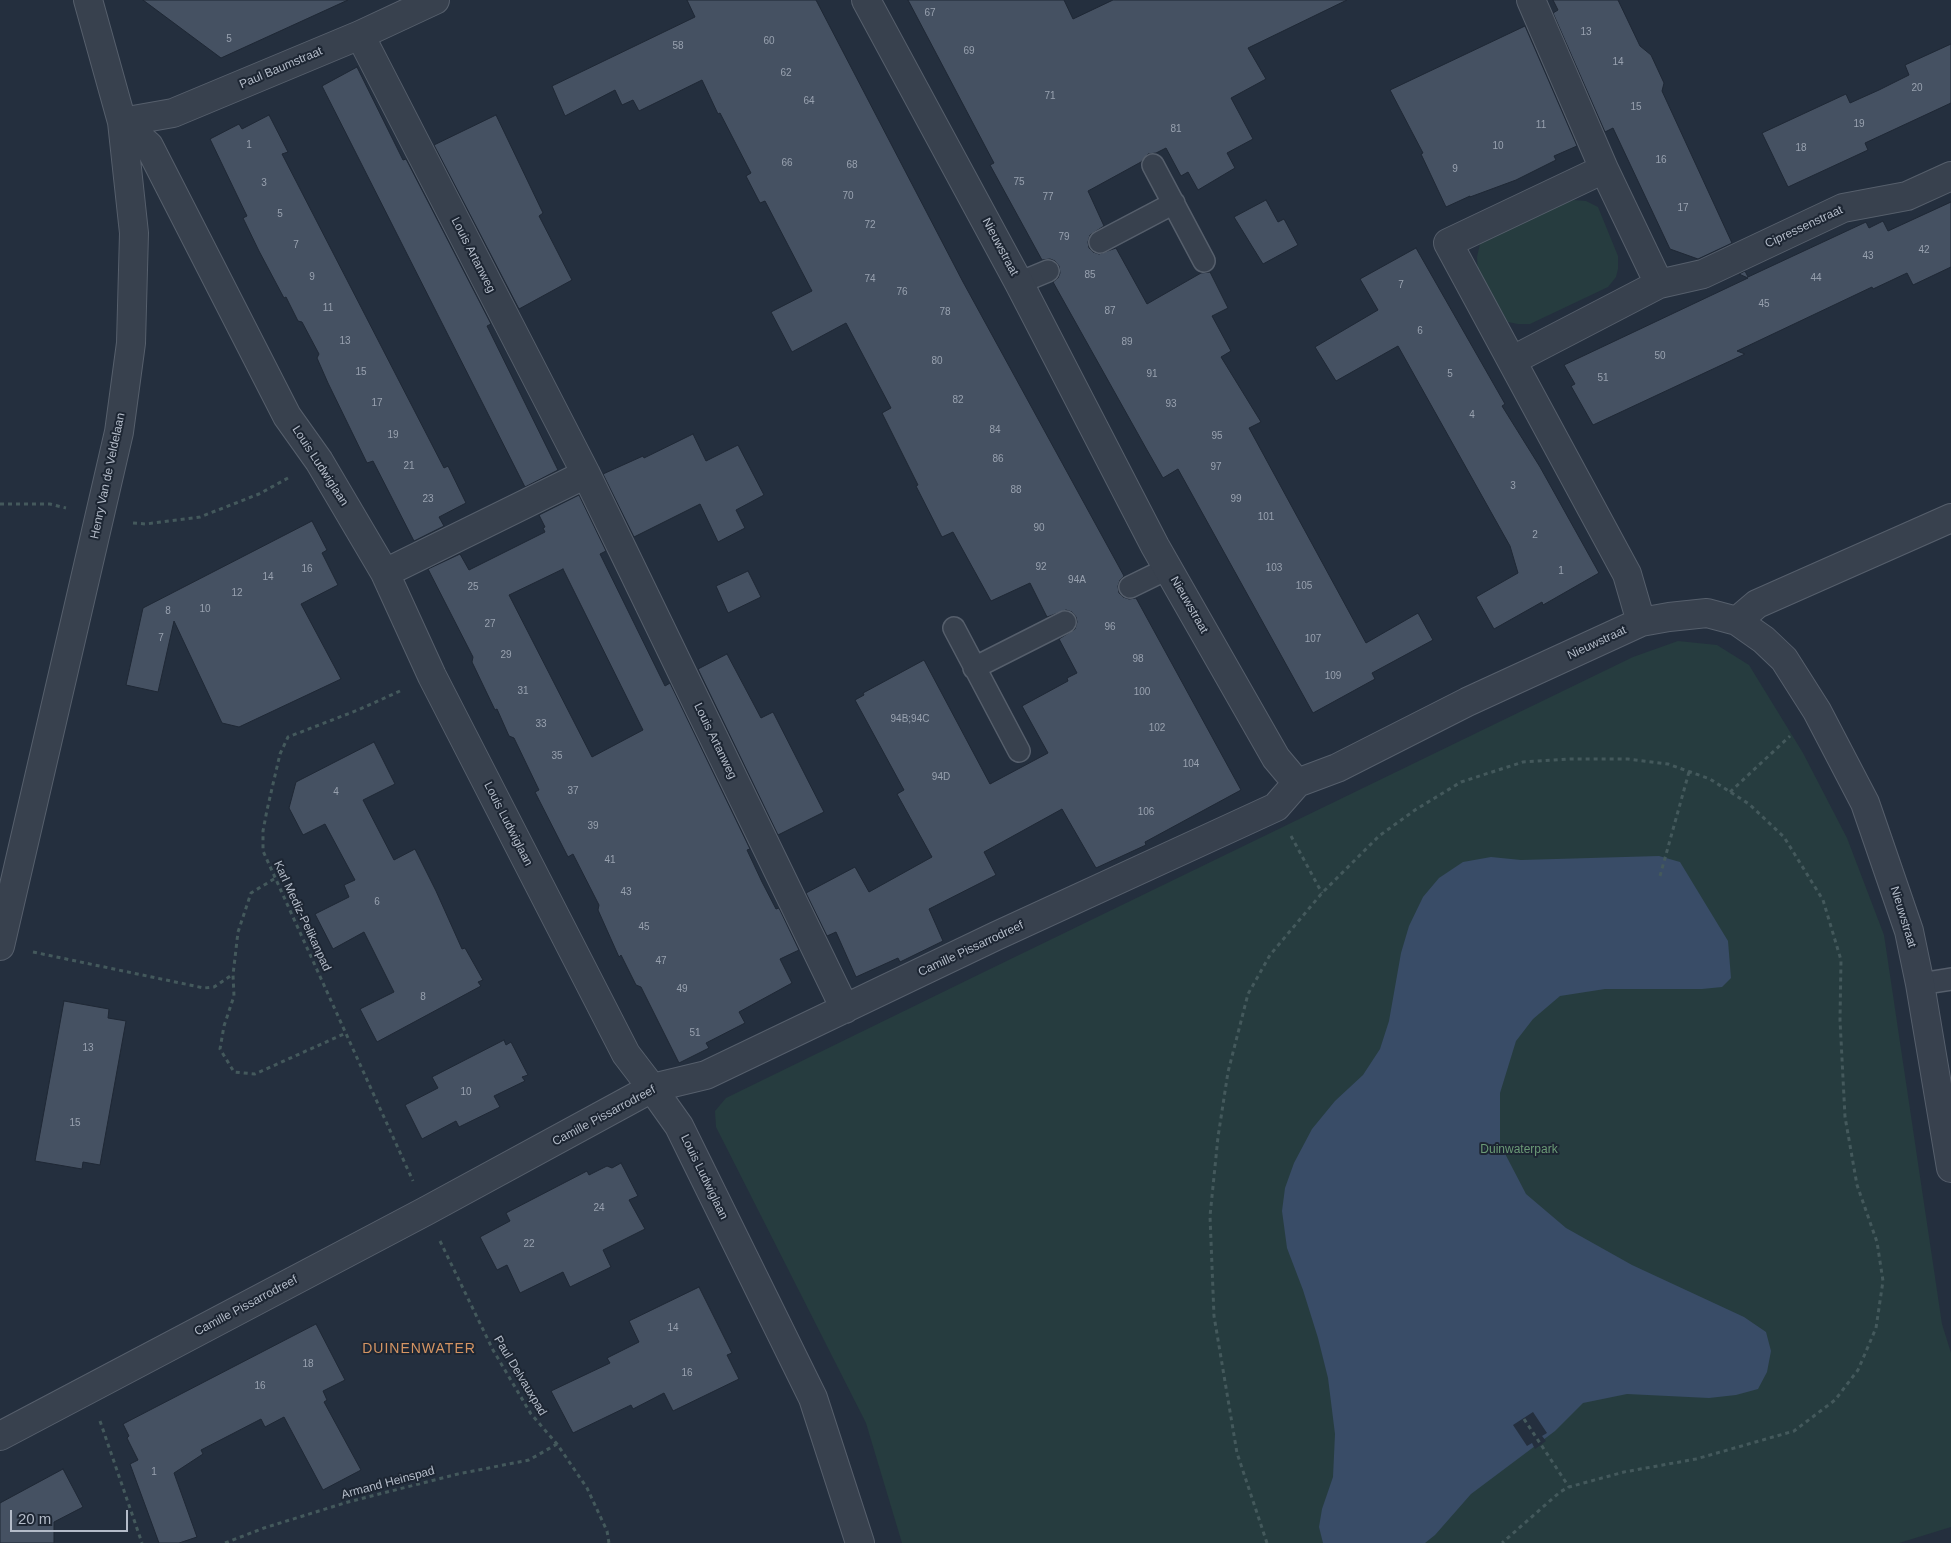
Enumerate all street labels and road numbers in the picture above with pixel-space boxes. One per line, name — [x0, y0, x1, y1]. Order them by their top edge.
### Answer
street label: Paul Baumstraat — [237, 44, 325, 92]
street label: Cipressenstraat — [1763, 203, 1845, 251]
street label: Louis Artanweg — [448, 215, 498, 295]
street label: Nieuwstraat — [979, 216, 1021, 278]
street label: Henry Van de Veldelaan — [88, 412, 128, 540]
street label: Louis Ludwiglaan — [289, 423, 351, 509]
street label: Nieuwstraat — [1167, 574, 1211, 636]
street label: Nieuwstraat — [1565, 623, 1629, 663]
street label: Louis Artanweg — [690, 701, 740, 781]
street label: Louis Ludwiglaan — [481, 779, 535, 869]
street label: Karl Mediz-Pelikanpad — [270, 859, 334, 973]
street label: Nieuwstraat — [1887, 885, 1919, 949]
street label: Camille Pissarrodreef — [916, 918, 1026, 980]
street label: Camille Pissarrodreef — [550, 1083, 658, 1149]
street label: Louis Ludwiglaan — [677, 1132, 731, 1222]
street label: Camille Pissarrodreef — [192, 1273, 300, 1339]
street label: Paul Delvauxpad — [490, 1333, 550, 1419]
street label: Armand Heinspad — [340, 1464, 436, 1502]

